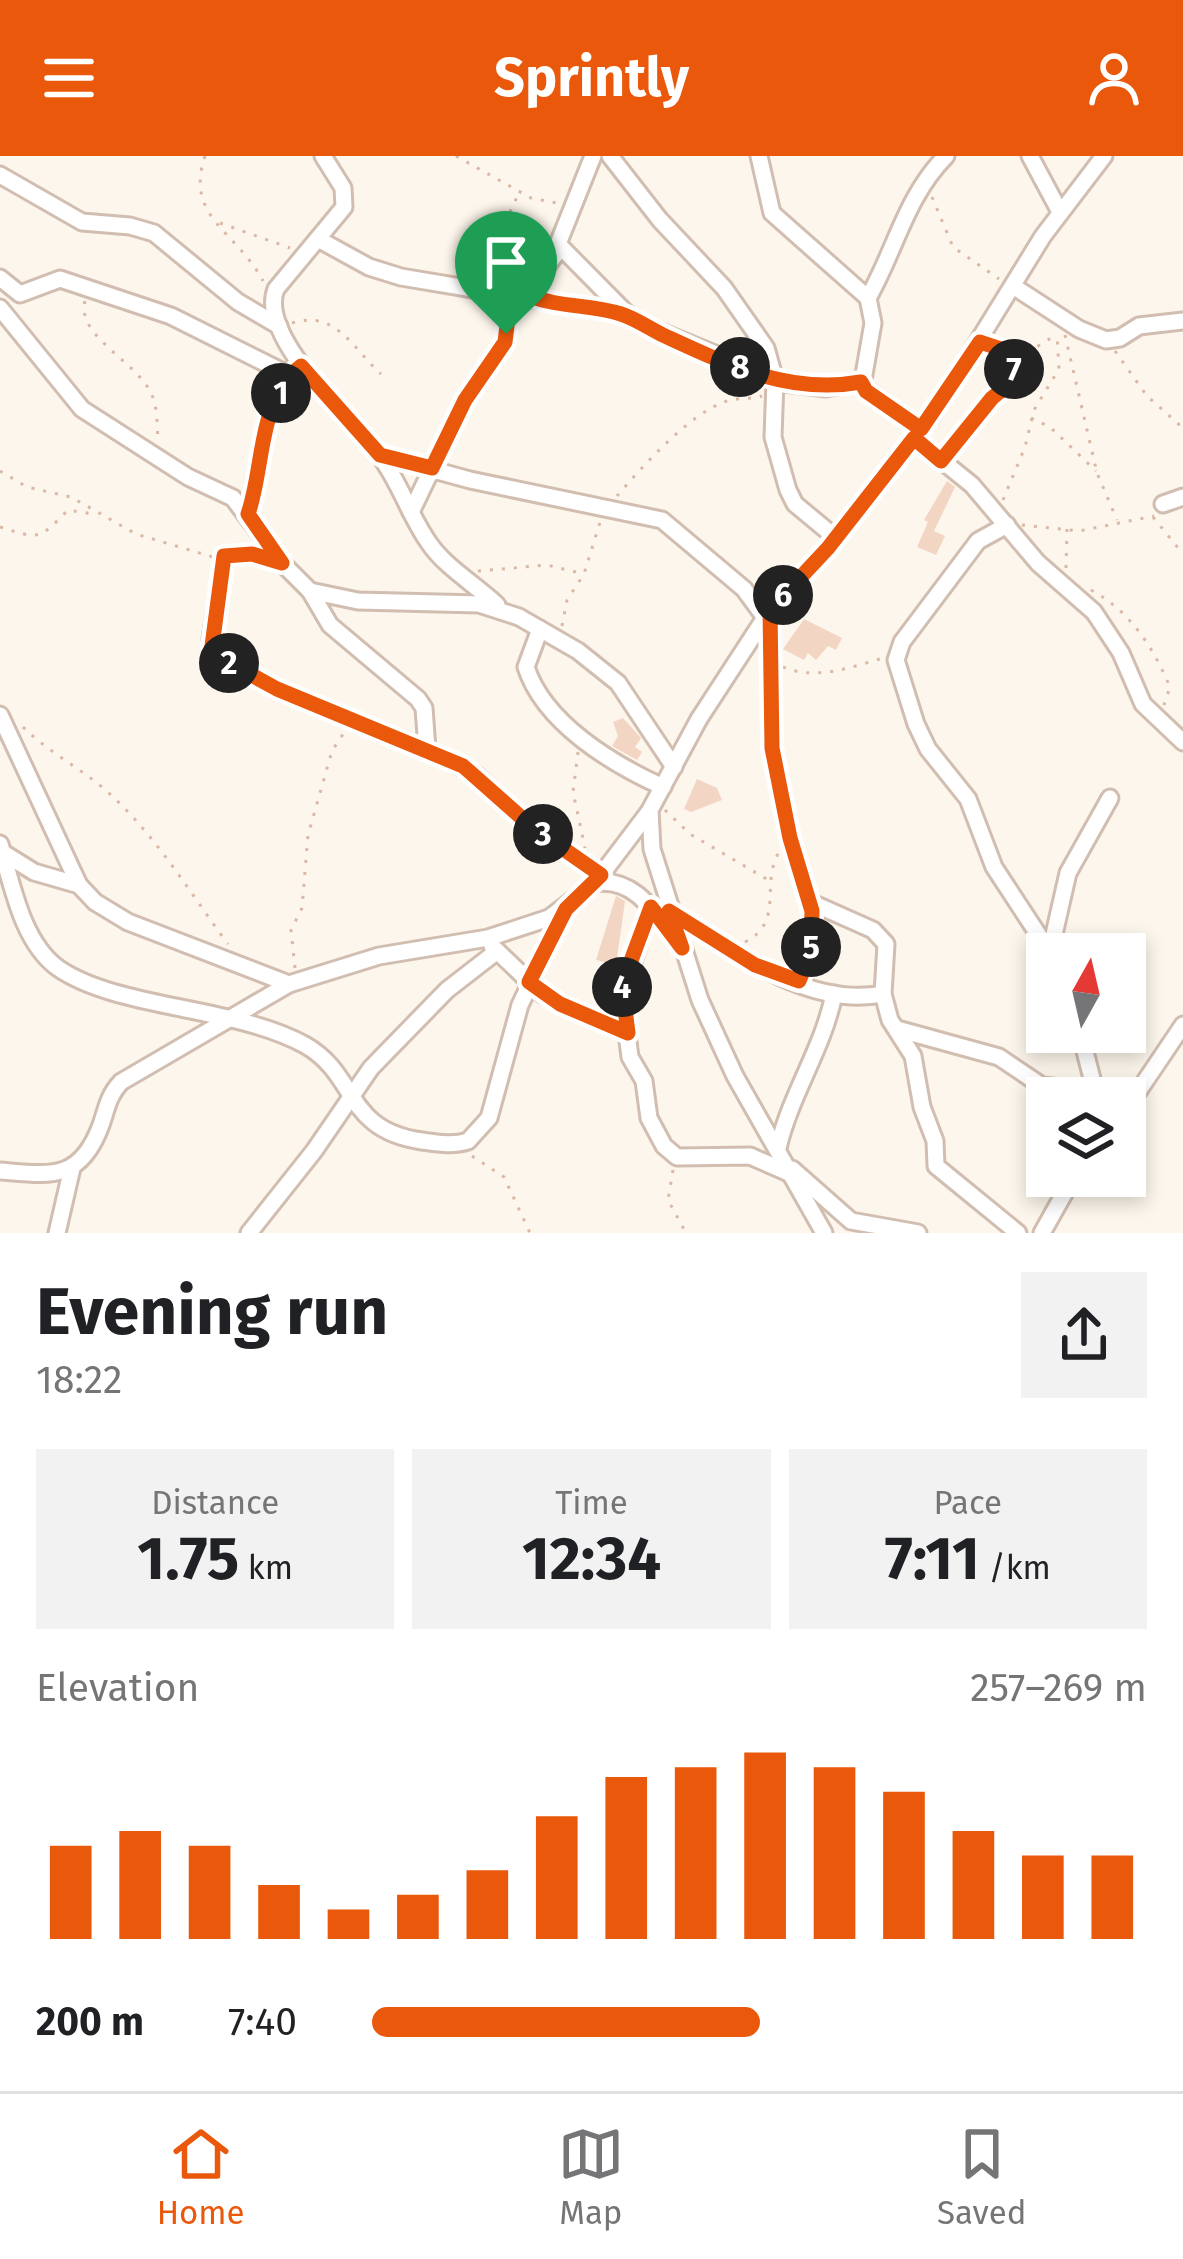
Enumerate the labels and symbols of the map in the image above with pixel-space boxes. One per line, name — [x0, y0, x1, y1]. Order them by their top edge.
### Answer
pin — [455, 211, 557, 334]
pin: 8 — [710, 337, 770, 397]
pin: 7 — [984, 339, 1044, 399]
pin: 1 — [251, 363, 311, 423]
pin: 6 — [753, 565, 813, 625]
pin: 2 — [199, 633, 259, 693]
pin: 3 — [513, 804, 573, 864]
pin: 5 — [781, 917, 841, 977]
north arrow — [1026, 933, 1146, 1053]
pin: 4 — [592, 957, 652, 1017]

